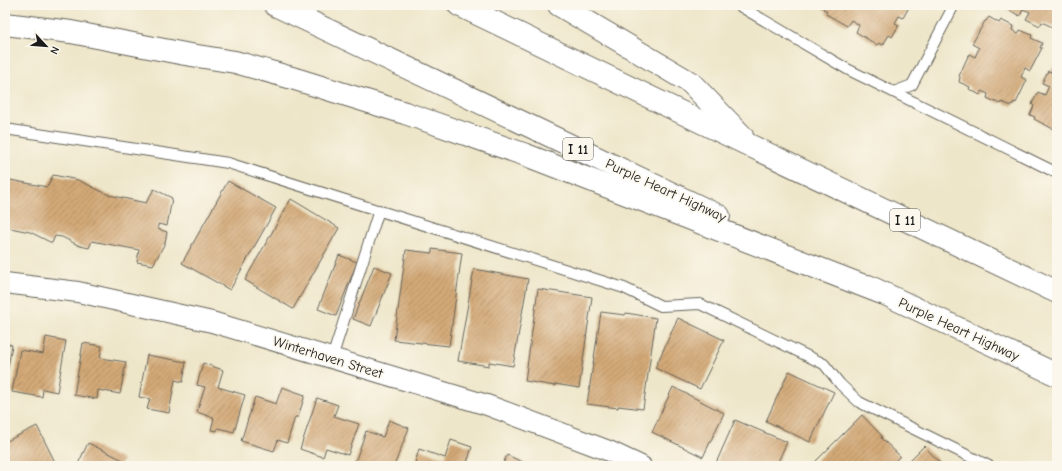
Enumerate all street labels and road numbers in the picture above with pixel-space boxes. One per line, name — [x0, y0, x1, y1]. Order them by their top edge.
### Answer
road number: I 11 — [563, 138, 593, 160]
street label: Purple Heart Highway — [603, 155, 729, 226]
road number: I 11 — [890, 209, 920, 231]
street label: Purple Heart Highway — [896, 294, 1022, 365]
street label: Winterhaven Street — [271, 333, 386, 383]

